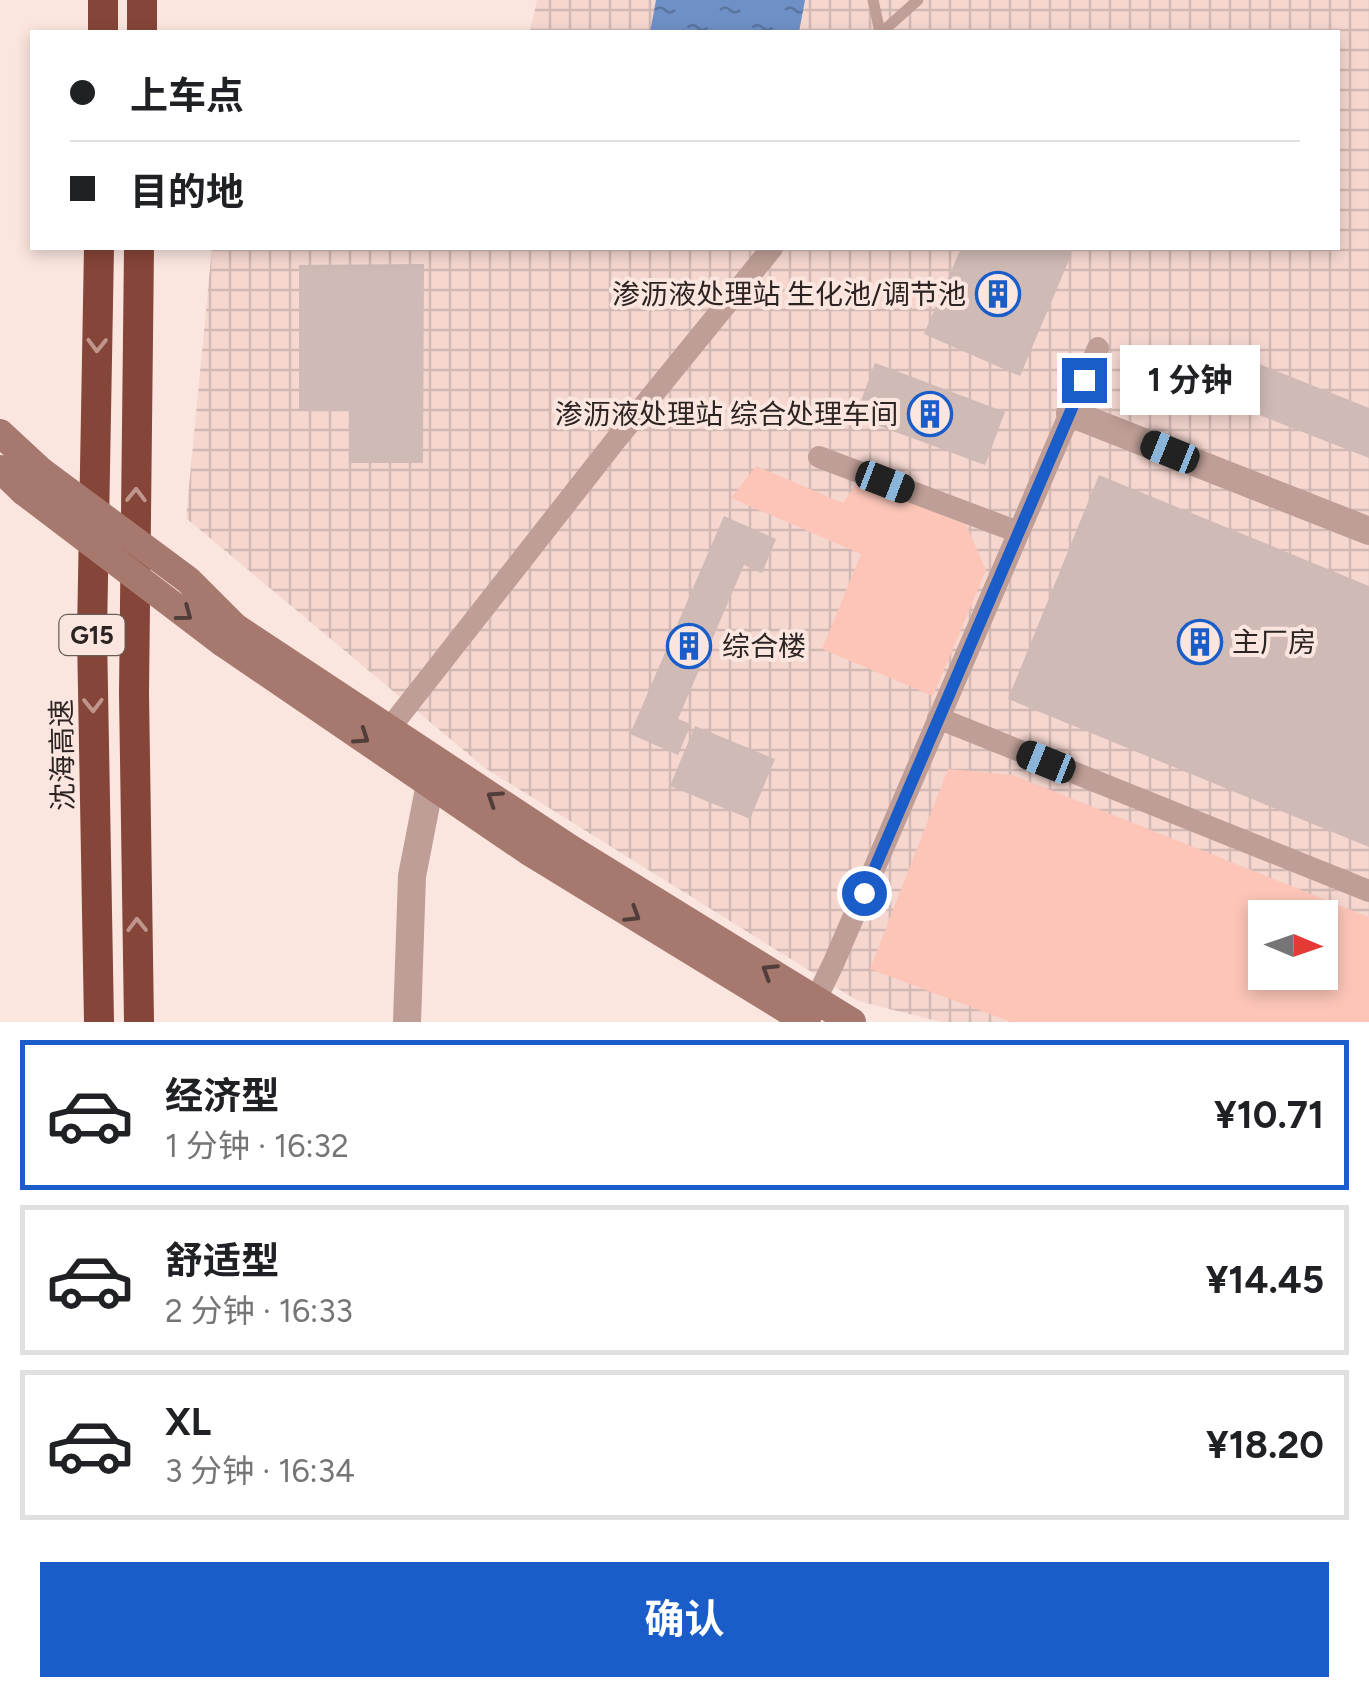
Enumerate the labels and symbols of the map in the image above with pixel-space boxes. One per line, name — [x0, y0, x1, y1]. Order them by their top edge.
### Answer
building icon: 渗沥液处理站 生化池/调节池 — [975, 271, 1021, 317]
place label: 渗沥液处理站 生化池/调节池 — [612, 277, 966, 311]
one-way arrow — [87, 337, 108, 353]
callout: 1 分钟 — [1119, 345, 1259, 415]
route end — [1062, 358, 1107, 403]
building icon: 渗沥液处理站 综合处理车间 — [907, 391, 953, 437]
place label: 渗沥液处理站 综合处理车间 — [555, 397, 898, 431]
car — [1137, 427, 1203, 477]
car — [852, 457, 918, 507]
one-way arrow — [126, 486, 147, 502]
one-way arrow — [174, 603, 192, 620]
road number: G15 — [59, 615, 124, 655]
building icon: 主厂房 — [1177, 619, 1223, 665]
building icon: 综合楼 — [666, 623, 712, 669]
place label: 主厂房 — [1232, 625, 1316, 659]
place label: 综合楼 — [722, 629, 806, 663]
one-way arrow — [83, 697, 104, 713]
street label: 沈海高速 — [44, 699, 80, 811]
one-way arrow — [350, 725, 369, 743]
car — [1013, 737, 1079, 787]
one-way arrow — [486, 792, 505, 810]
route start — [842, 871, 887, 916]
north arrow — [1248, 900, 1338, 990]
one-way arrow — [622, 903, 640, 922]
one-way arrow — [127, 916, 148, 932]
one-way arrow — [762, 964, 780, 983]

